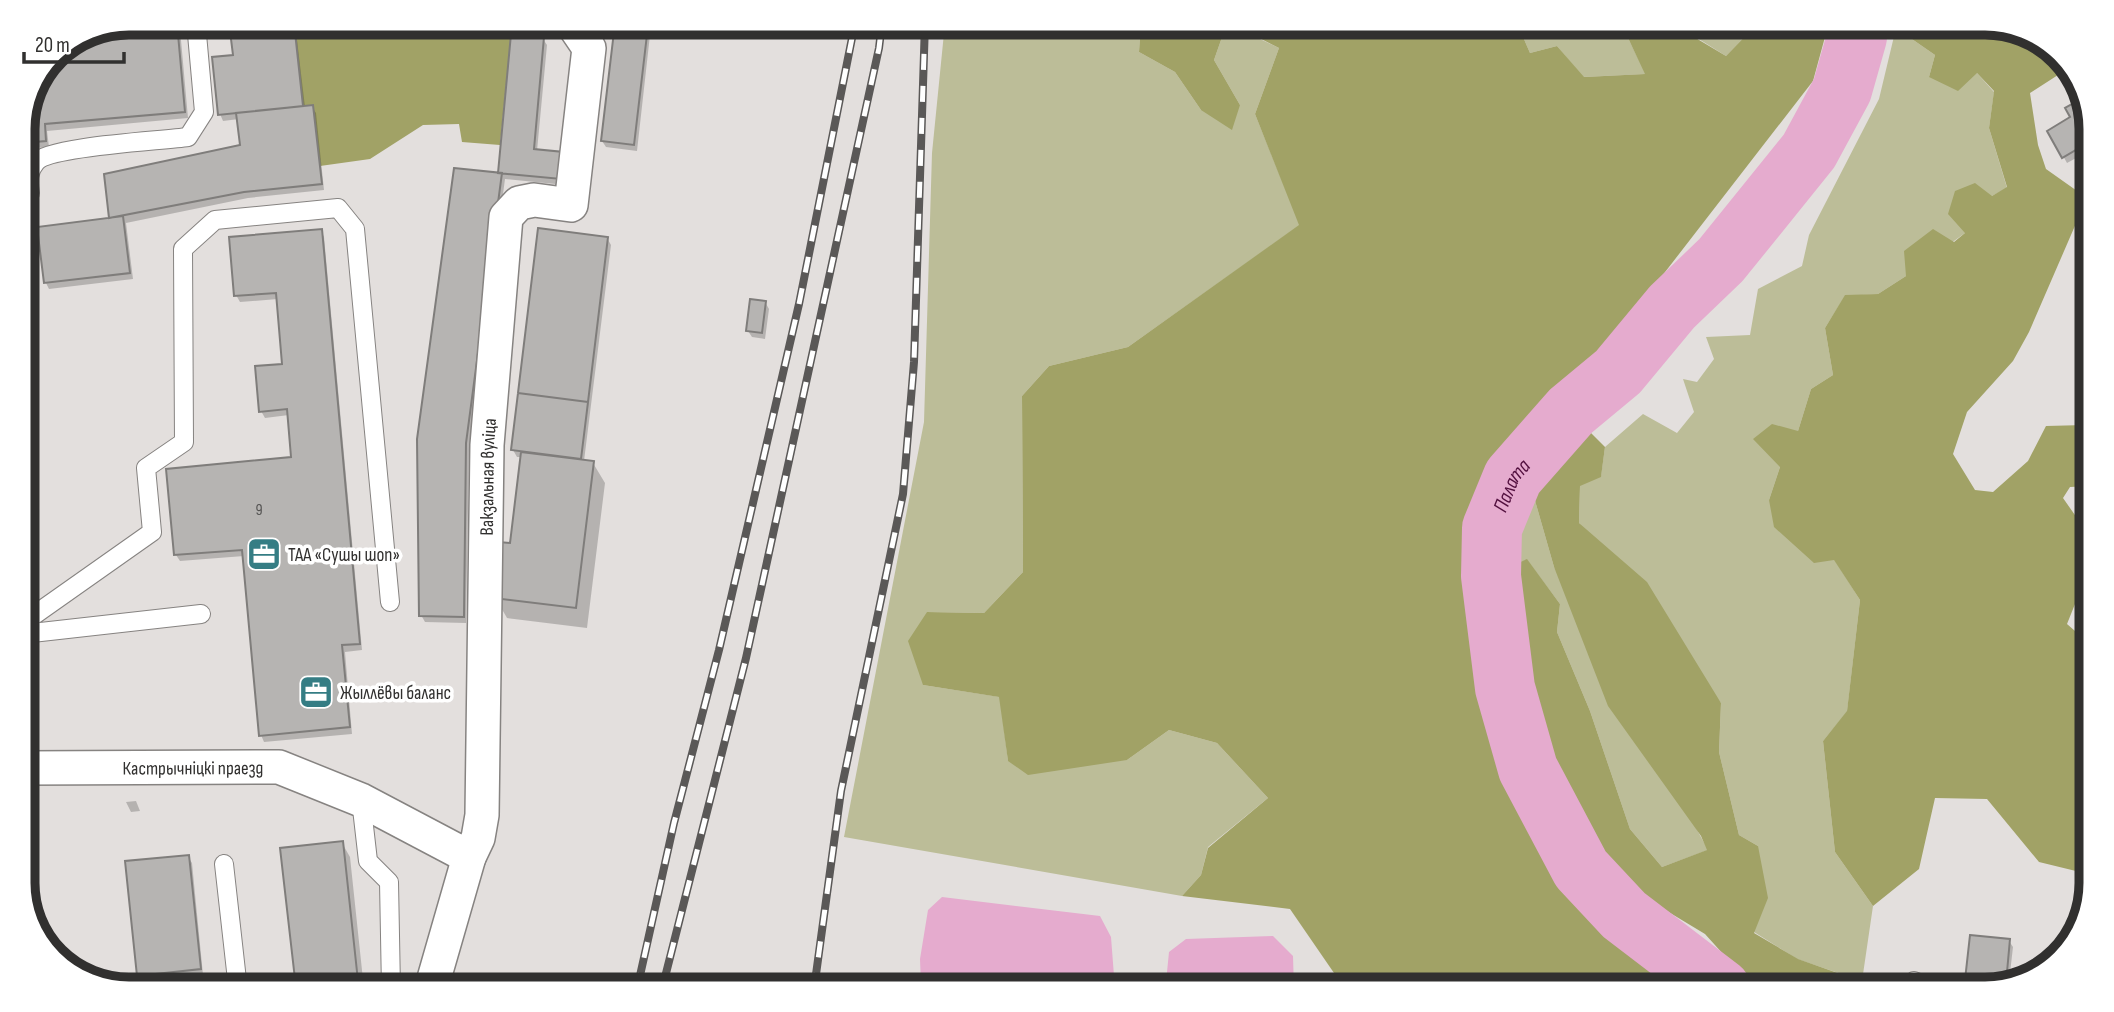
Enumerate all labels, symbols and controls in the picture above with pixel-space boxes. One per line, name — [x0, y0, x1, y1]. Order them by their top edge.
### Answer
scale bar — [24, 21, 124, 65]
text: 20 m — [35, 33, 70, 58]
street label: Вакзальная вуліца — [476, 417, 502, 536]
water label: Палата — [1488, 454, 1536, 516]
house number: 9 — [255, 501, 263, 520]
office icon: ТАА «Сушы шоп» — [245, 535, 283, 573]
place label: ТАА «Сушы шоп» — [288, 544, 400, 567]
office icon: Жыллёвы баланс — [297, 673, 335, 711]
place label: Жыллёвы баланс — [340, 682, 451, 705]
street label: Кастрычніцкі праезд — [123, 757, 263, 781]

